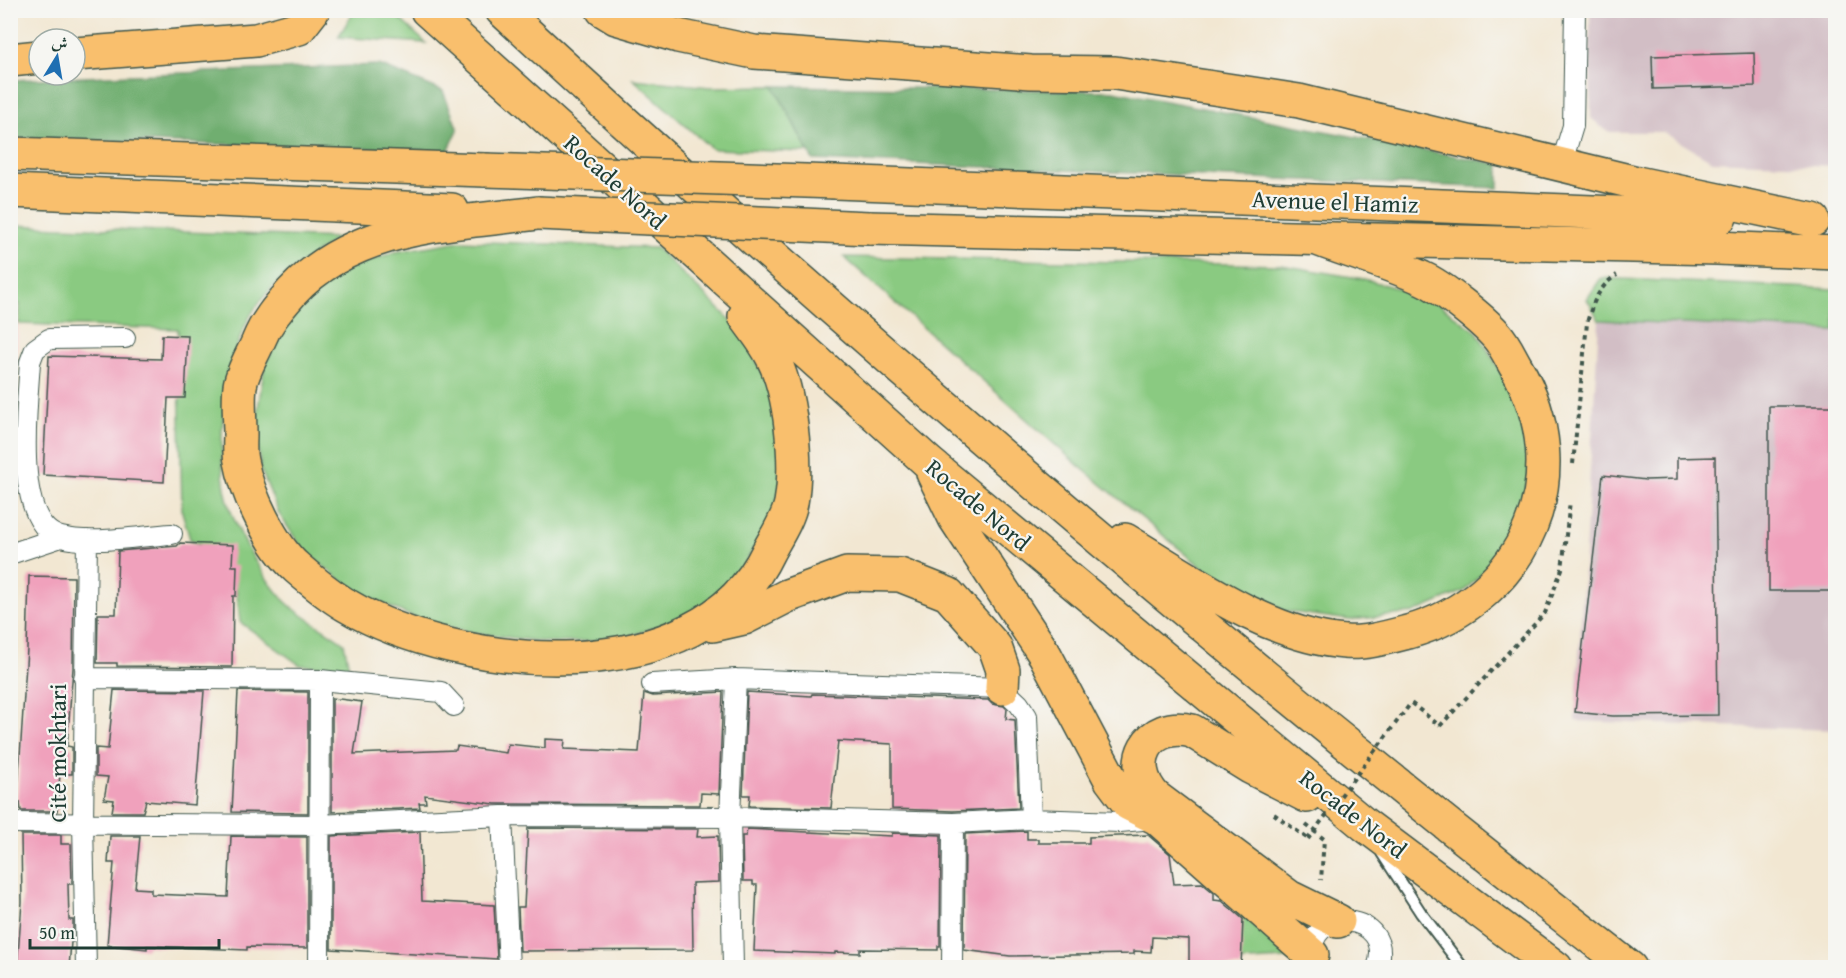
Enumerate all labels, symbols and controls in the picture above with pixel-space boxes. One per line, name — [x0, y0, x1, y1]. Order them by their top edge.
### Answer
north arrow — [27, 27, 87, 87]
text: ش — [50, 29, 70, 56]
street label: Rocade Nord — [556, 126, 675, 238]
street label: Avenue el Hamiz — [1251, 181, 1419, 222]
street label: Rocade Nord — [918, 450, 1039, 559]
street label: Cité mokhtari — [40, 683, 75, 822]
street label: Rocade Nord — [1292, 760, 1415, 867]
scale bar — [30, 912, 219, 950]
text: 50 m — [39, 919, 75, 946]

